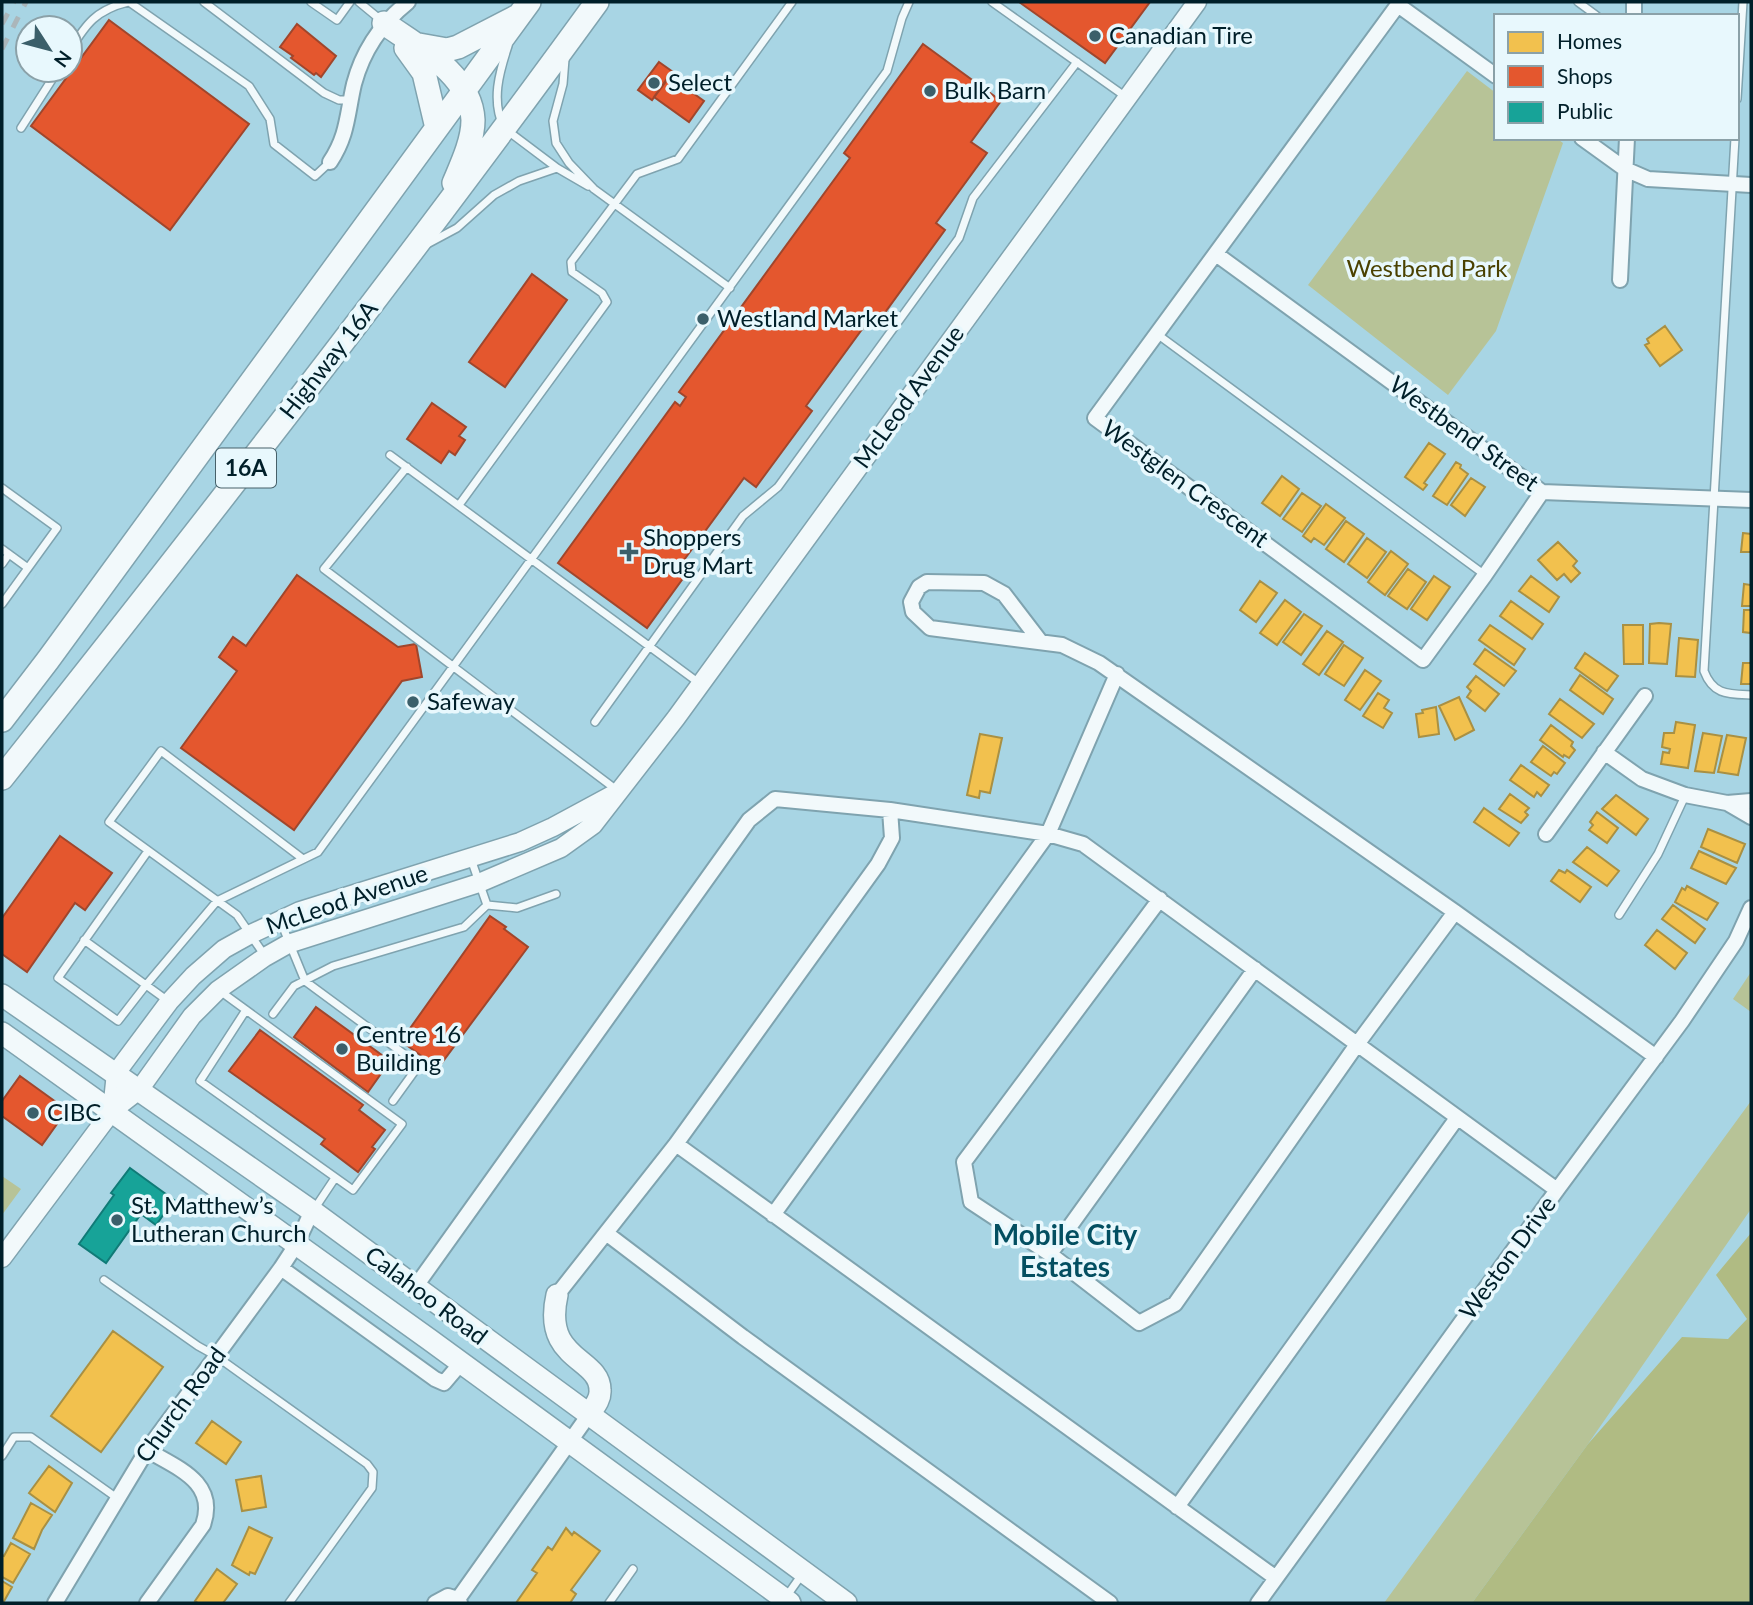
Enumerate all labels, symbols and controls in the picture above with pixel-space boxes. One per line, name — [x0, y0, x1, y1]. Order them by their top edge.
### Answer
north arrow — [14, 14, 84, 84]
legend — [1494, 14, 1739, 140]
place label: Canadian Tire — [1109, 20, 1253, 49]
marker: Canadian Tire — [1087, 28, 1103, 44]
text: Homes — [1557, 28, 1622, 53]
text: N — [50, 47, 77, 72]
text: Shops — [1557, 63, 1613, 88]
place label: Select — [668, 67, 732, 96]
marker: Select — [646, 75, 662, 91]
place label: Bulk Barn — [944, 75, 1046, 104]
marker: Bulk Barn — [922, 83, 938, 99]
text: Public — [1557, 98, 1613, 123]
park label: Westbend Park — [1346, 253, 1508, 282]
street label: Highway 16A — [273, 294, 383, 424]
place label: Westland Market — [717, 303, 898, 332]
marker: Westland Market — [695, 311, 711, 327]
street label: McLeod Avenue — [846, 319, 969, 473]
street label: Westbend Street — [1385, 369, 1545, 497]
street label: Westglen Crescent — [1097, 413, 1275, 553]
road number: 16A — [216, 448, 276, 488]
place label: Shoppers Drug Mart — [643, 522, 753, 579]
marker: Shoppers Drug Mart — [621, 544, 637, 560]
place label: Safeway — [427, 686, 516, 715]
marker: Safeway — [405, 694, 421, 710]
street label: McLeod Avenue — [262, 857, 431, 940]
place label: Centre 16 Building — [356, 1019, 461, 1076]
marker: Centre 16 Building — [334, 1041, 350, 1057]
place label: CIBC — [47, 1097, 101, 1126]
marker: CIBC — [25, 1105, 41, 1121]
place label: St. Matthew’s Lutheran Church — [131, 1190, 307, 1247]
street label: Weston Drive — [1452, 1190, 1561, 1324]
marker: St. Matthew’s Lutheran Church — [109, 1212, 125, 1228]
district label: Mobile City Estates — [993, 1217, 1138, 1283]
street label: Calahoo Road — [360, 1239, 494, 1350]
street label: Church Road — [128, 1341, 231, 1467]

